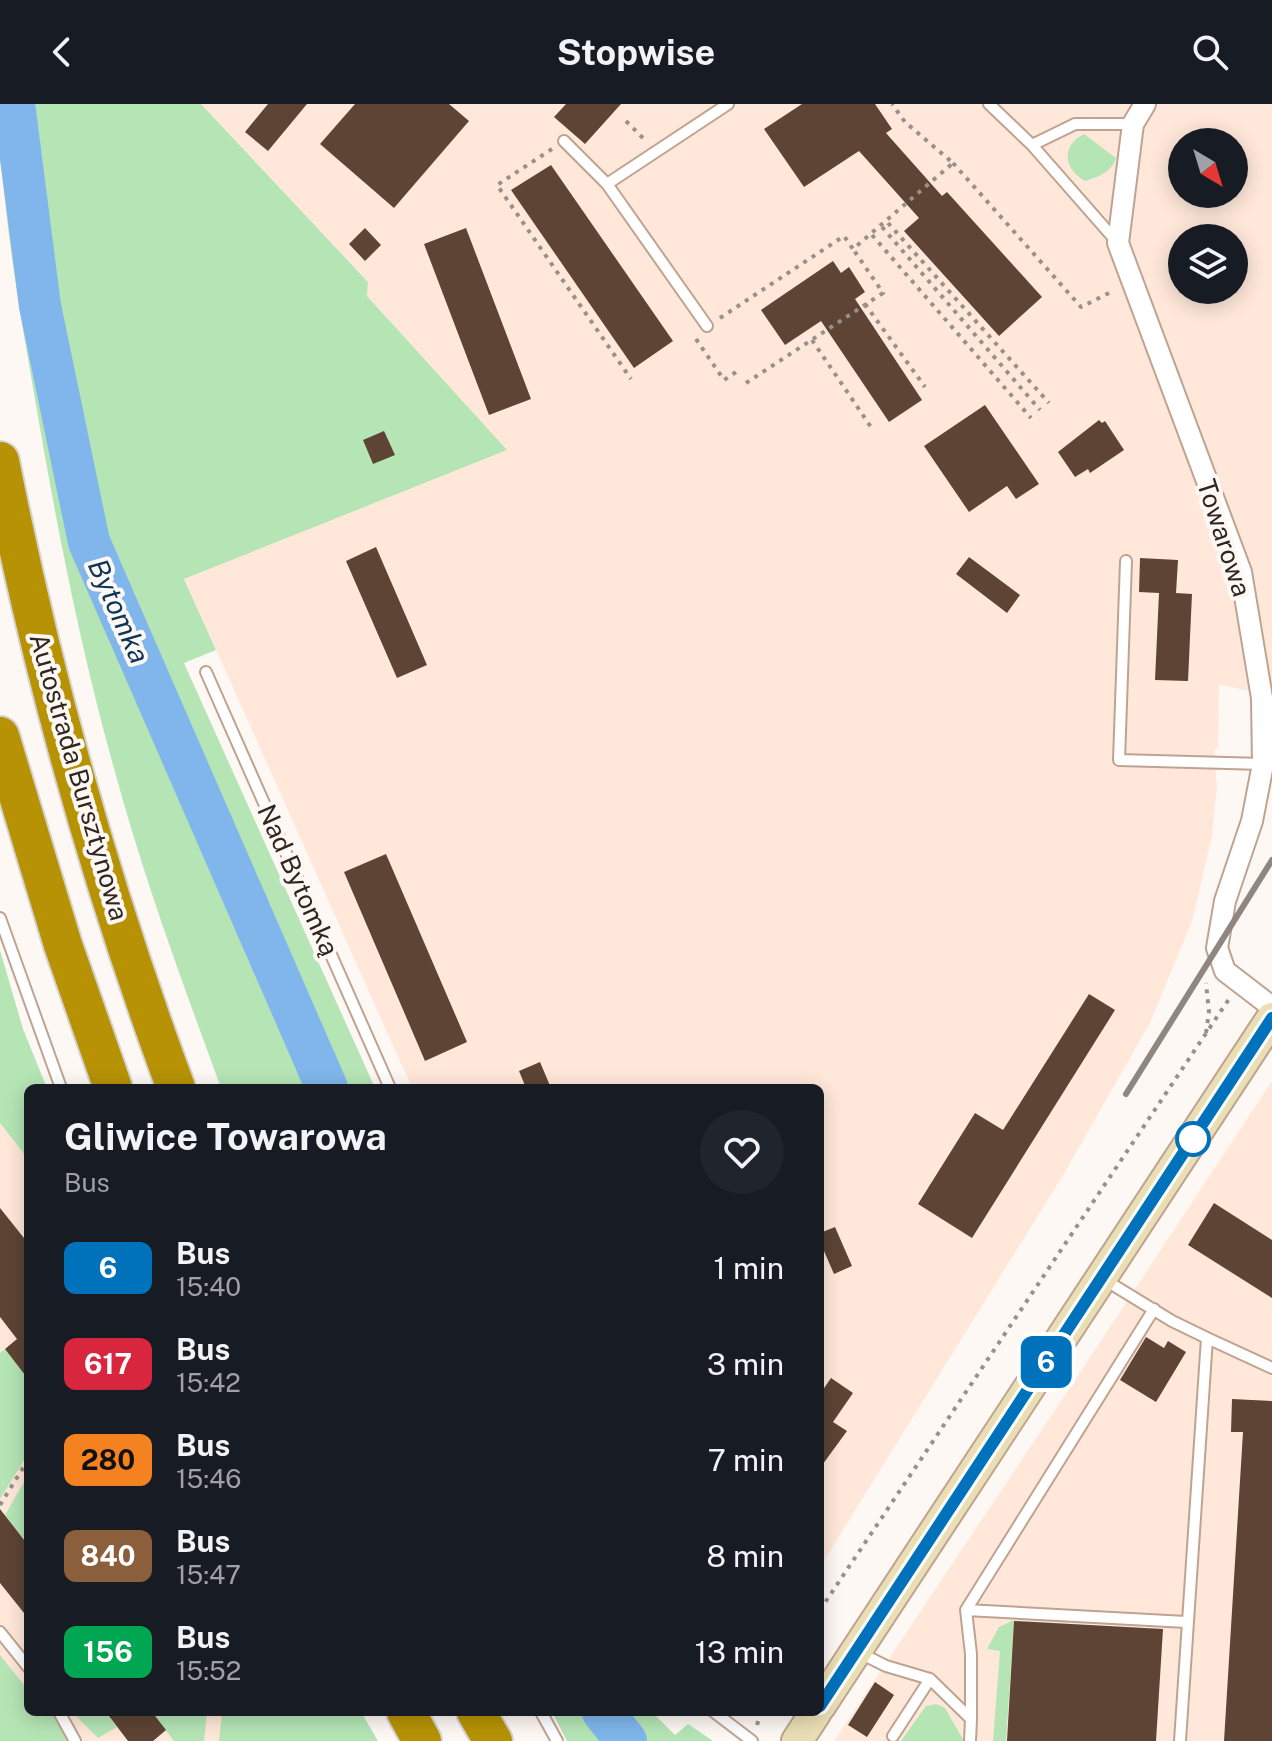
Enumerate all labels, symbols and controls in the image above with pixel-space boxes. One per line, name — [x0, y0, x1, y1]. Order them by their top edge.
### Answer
icon: back — [40, 30, 84, 74]
icon: search — [1188, 30, 1232, 74]
text: Stopwise — [557, 31, 715, 73]
north arrow — [1168, 128, 1248, 208]
map controls — [1168, 128, 1248, 304]
button: layers — [1168, 224, 1248, 304]
street label: Towarowa — [1191, 475, 1258, 600]
water label: Bytomka — [82, 554, 157, 668]
street label: Autostrada Bursztynowa — [24, 630, 135, 924]
street label: Nad Bytomką — [251, 799, 346, 960]
button: heart — [700, 1110, 784, 1194]
text: Gliwice Towarowa — [64, 1114, 387, 1159]
unlabelled marker — [1176, 1122, 1210, 1156]
text: Bus — [64, 1167, 110, 1198]
text: Bus — [176, 1235, 230, 1271]
text: 1 min — [714, 1250, 784, 1286]
text: 6 — [99, 1251, 117, 1284]
text: 15:40 — [176, 1271, 241, 1302]
text: Bus — [176, 1331, 230, 1367]
line badge: 6 — [1020, 1336, 1072, 1388]
text: 6 — [1037, 1345, 1055, 1378]
text: 3 min — [707, 1346, 784, 1382]
text: 617 — [84, 1347, 132, 1380]
text: 15:42 — [176, 1367, 241, 1398]
text: Bus — [176, 1427, 230, 1463]
text: 7 min — [708, 1442, 784, 1478]
text: 280 — [81, 1443, 135, 1476]
text: 15:46 — [176, 1463, 241, 1494]
text: Bus — [176, 1523, 230, 1559]
text: 8 min — [706, 1538, 784, 1574]
text: 840 — [80, 1539, 136, 1572]
text: 15:47 — [176, 1559, 241, 1590]
text: Bus — [176, 1619, 230, 1655]
text: 13 min — [695, 1634, 784, 1670]
text: 156 — [83, 1635, 133, 1668]
text: 15:52 — [176, 1655, 241, 1686]

